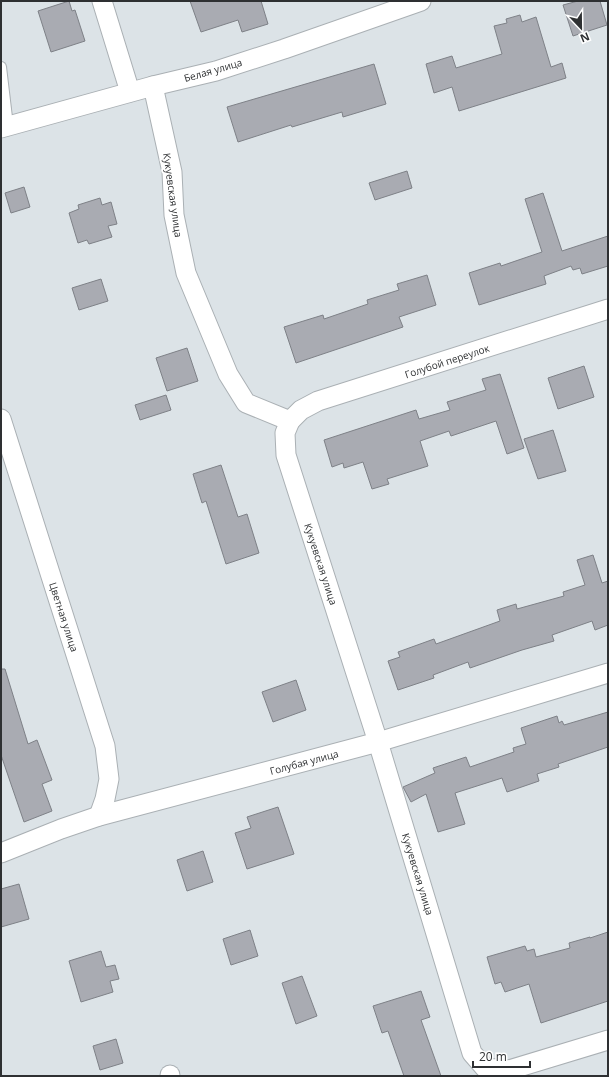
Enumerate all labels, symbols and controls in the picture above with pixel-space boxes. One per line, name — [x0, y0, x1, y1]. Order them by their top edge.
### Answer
north arrow — [561, 8, 601, 48]
text: N — [578, 29, 592, 46]
street label: Белая улица — [182, 55, 244, 85]
street label: Кукуевская улица — [160, 152, 186, 238]
street label: Голубой переулок — [403, 340, 492, 381]
street label: Кукуевская улица — [301, 521, 341, 607]
street label: Цветная улица — [46, 580, 82, 654]
street label: Голубая улица — [268, 746, 340, 778]
street label: Кукуевская улица — [399, 831, 437, 917]
scale bar — [473, 1043, 530, 1069]
text: 20 m — [479, 1048, 507, 1065]

